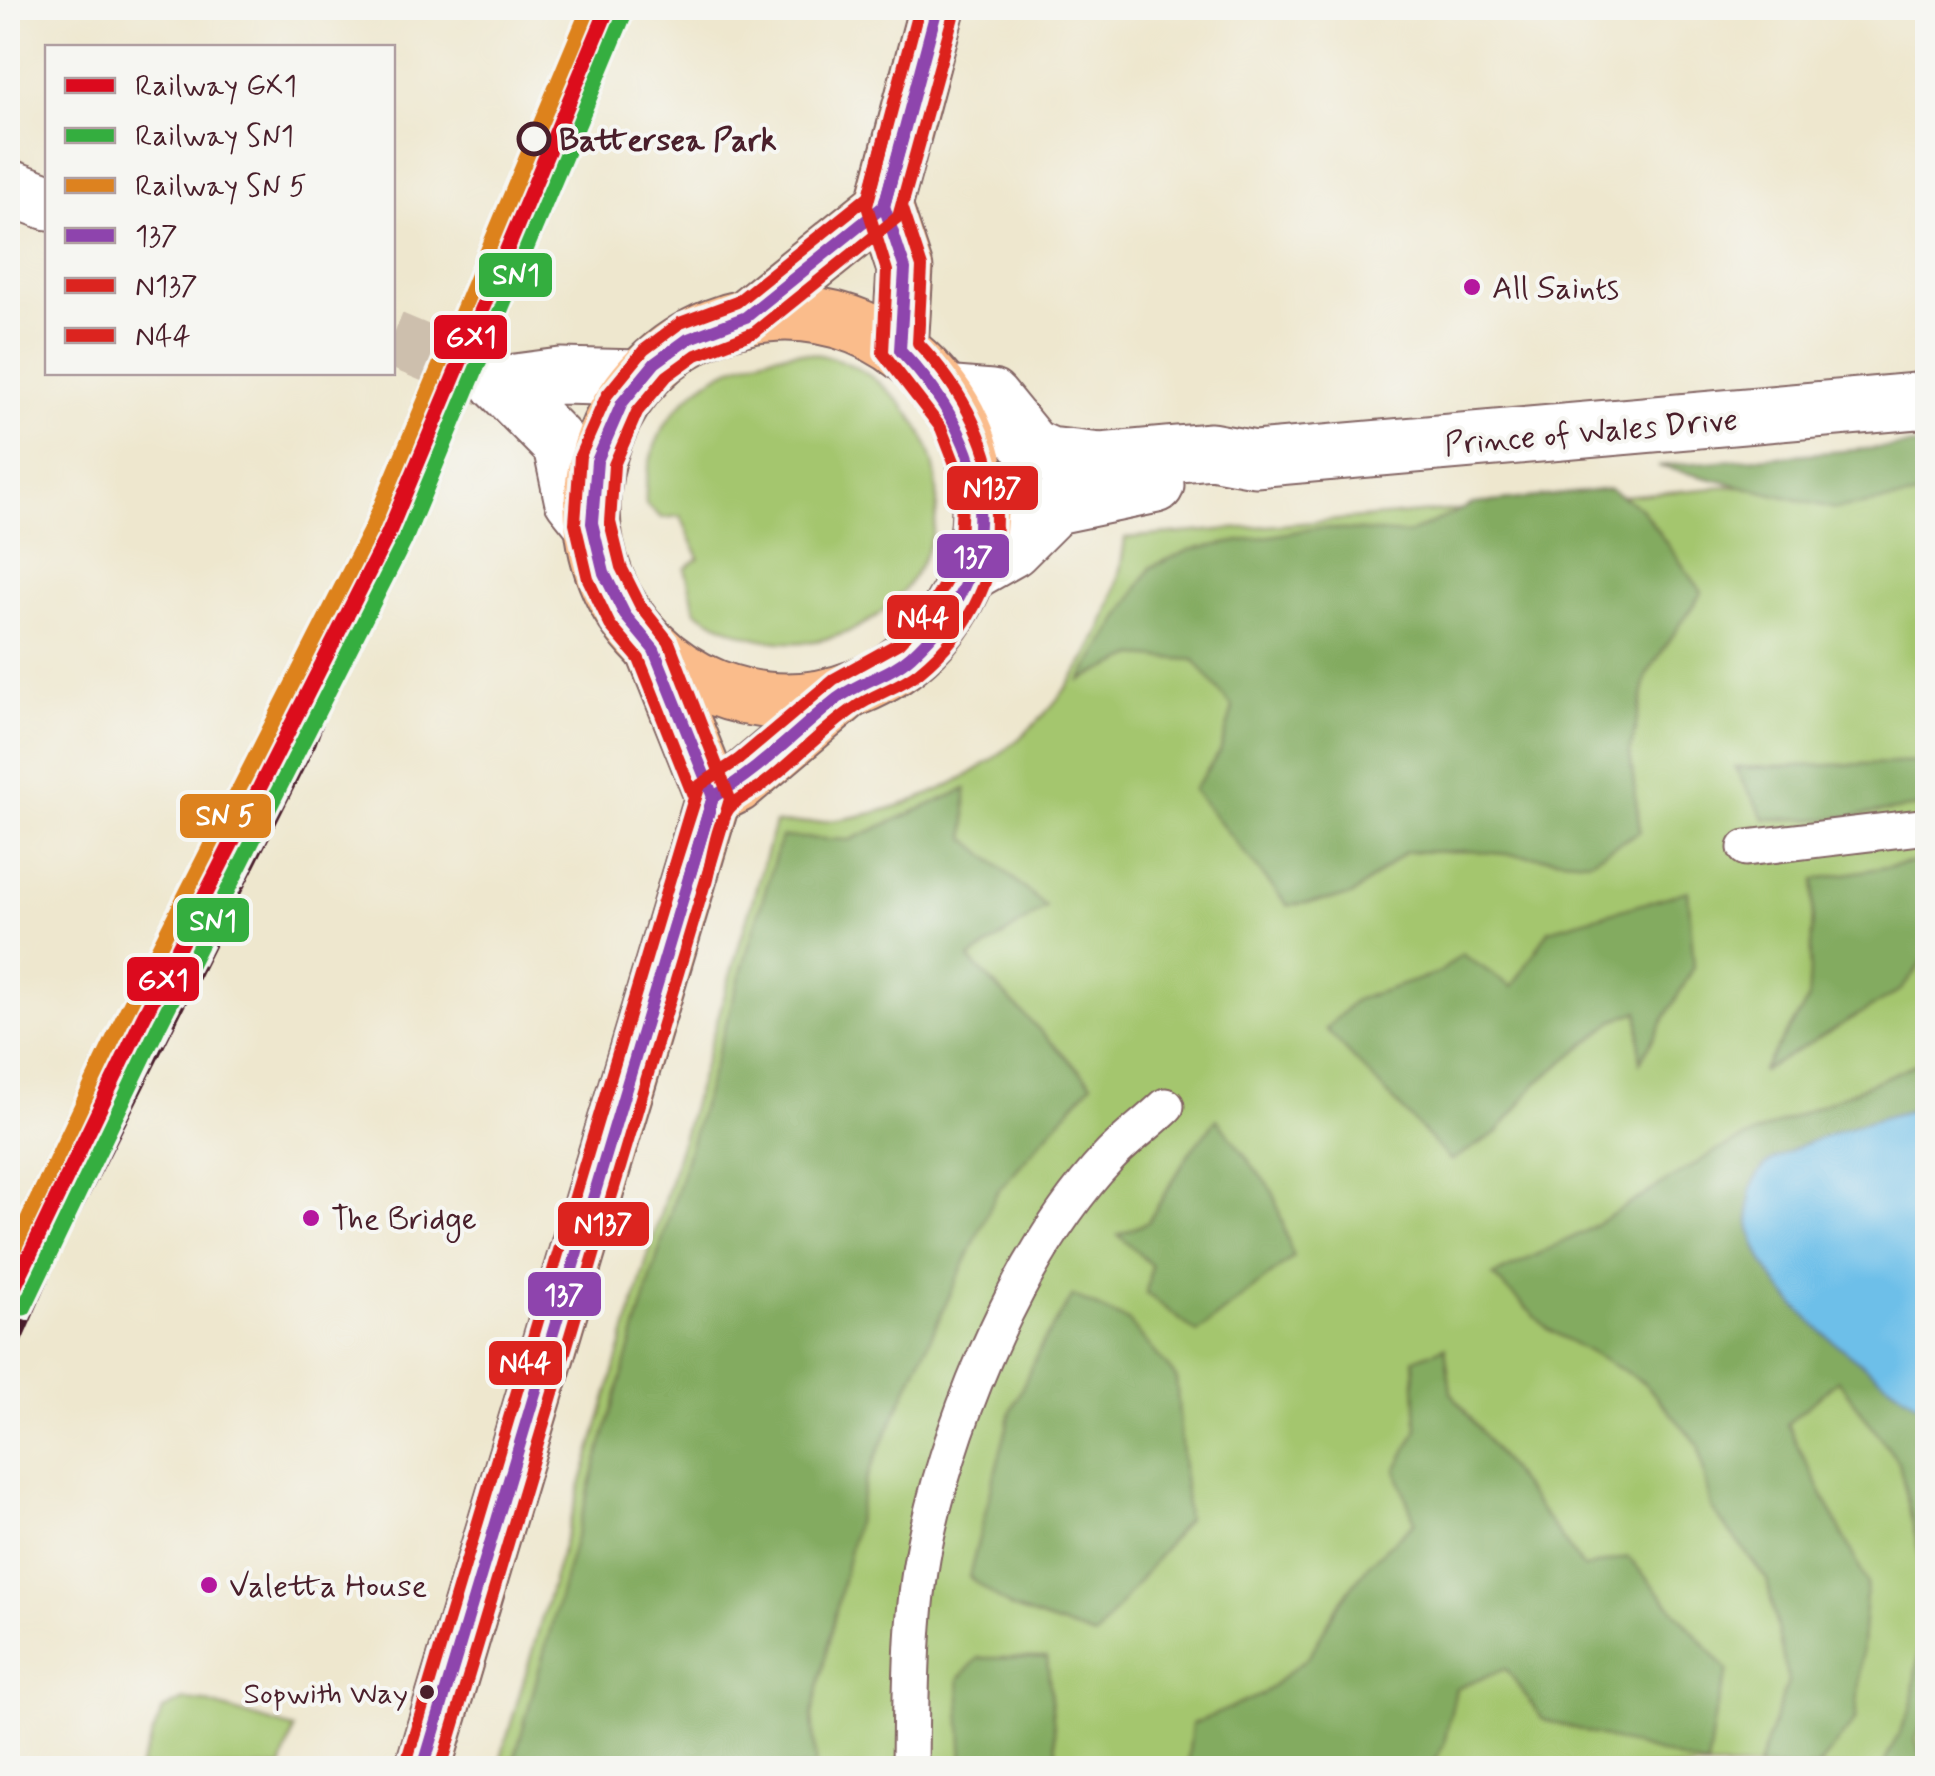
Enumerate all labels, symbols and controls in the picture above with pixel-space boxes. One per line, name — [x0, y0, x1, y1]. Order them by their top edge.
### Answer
legend — [45, 45, 395, 375]
text: Railway GX1 — [135, 67, 297, 106]
text: Railway SN1 — [135, 117, 294, 156]
place label: Battersea Park — [559, 120, 777, 162]
marker: Battersea Park — [518, 123, 550, 155]
text: Railway SN 5 — [135, 167, 307, 206]
text: 137 — [135, 217, 178, 256]
line badge: SN1 — [477, 251, 554, 299]
text: SN1 — [492, 258, 540, 295]
text: N137 — [135, 267, 198, 306]
place label: All Saints — [1492, 268, 1619, 310]
marker: All Saints — [1461, 276, 1483, 298]
line badge: GX1 — [432, 313, 509, 361]
text: N44 — [135, 317, 191, 356]
text: GX1 — [445, 320, 497, 357]
street label: Prince of Wales Drive — [1443, 399, 1740, 467]
line badge: N137 — [945, 464, 1040, 512]
text: N137 — [963, 471, 1022, 508]
line badge: 137 — [935, 532, 1011, 580]
text: 137 — [953, 540, 993, 577]
line badge: N44 — [885, 593, 961, 641]
text: N44 — [897, 601, 949, 638]
line badge: SN 5 — [178, 792, 273, 840]
text: SN 5 — [195, 799, 255, 836]
line badge: SN1 — [175, 896, 251, 944]
text: SN1 — [189, 904, 237, 941]
line badge: GX1 — [125, 955, 201, 1003]
text: GX1 — [137, 963, 189, 1000]
place label: The Bridge — [331, 1199, 477, 1243]
line badge: N137 — [556, 1200, 651, 1248]
marker: The Bridge — [300, 1207, 322, 1229]
text: N137 — [574, 1207, 633, 1244]
line badge: 137 — [526, 1270, 603, 1318]
text: 137 — [544, 1278, 584, 1315]
line badge: N44 — [487, 1339, 564, 1387]
text: N44 — [499, 1346, 551, 1383]
place label: Valetta House — [229, 1566, 427, 1608]
marker: Valetta House — [198, 1574, 220, 1596]
place label: Sopwith Way — [243, 1675, 408, 1714]
marker: Sopwith Way — [417, 1682, 437, 1702]

